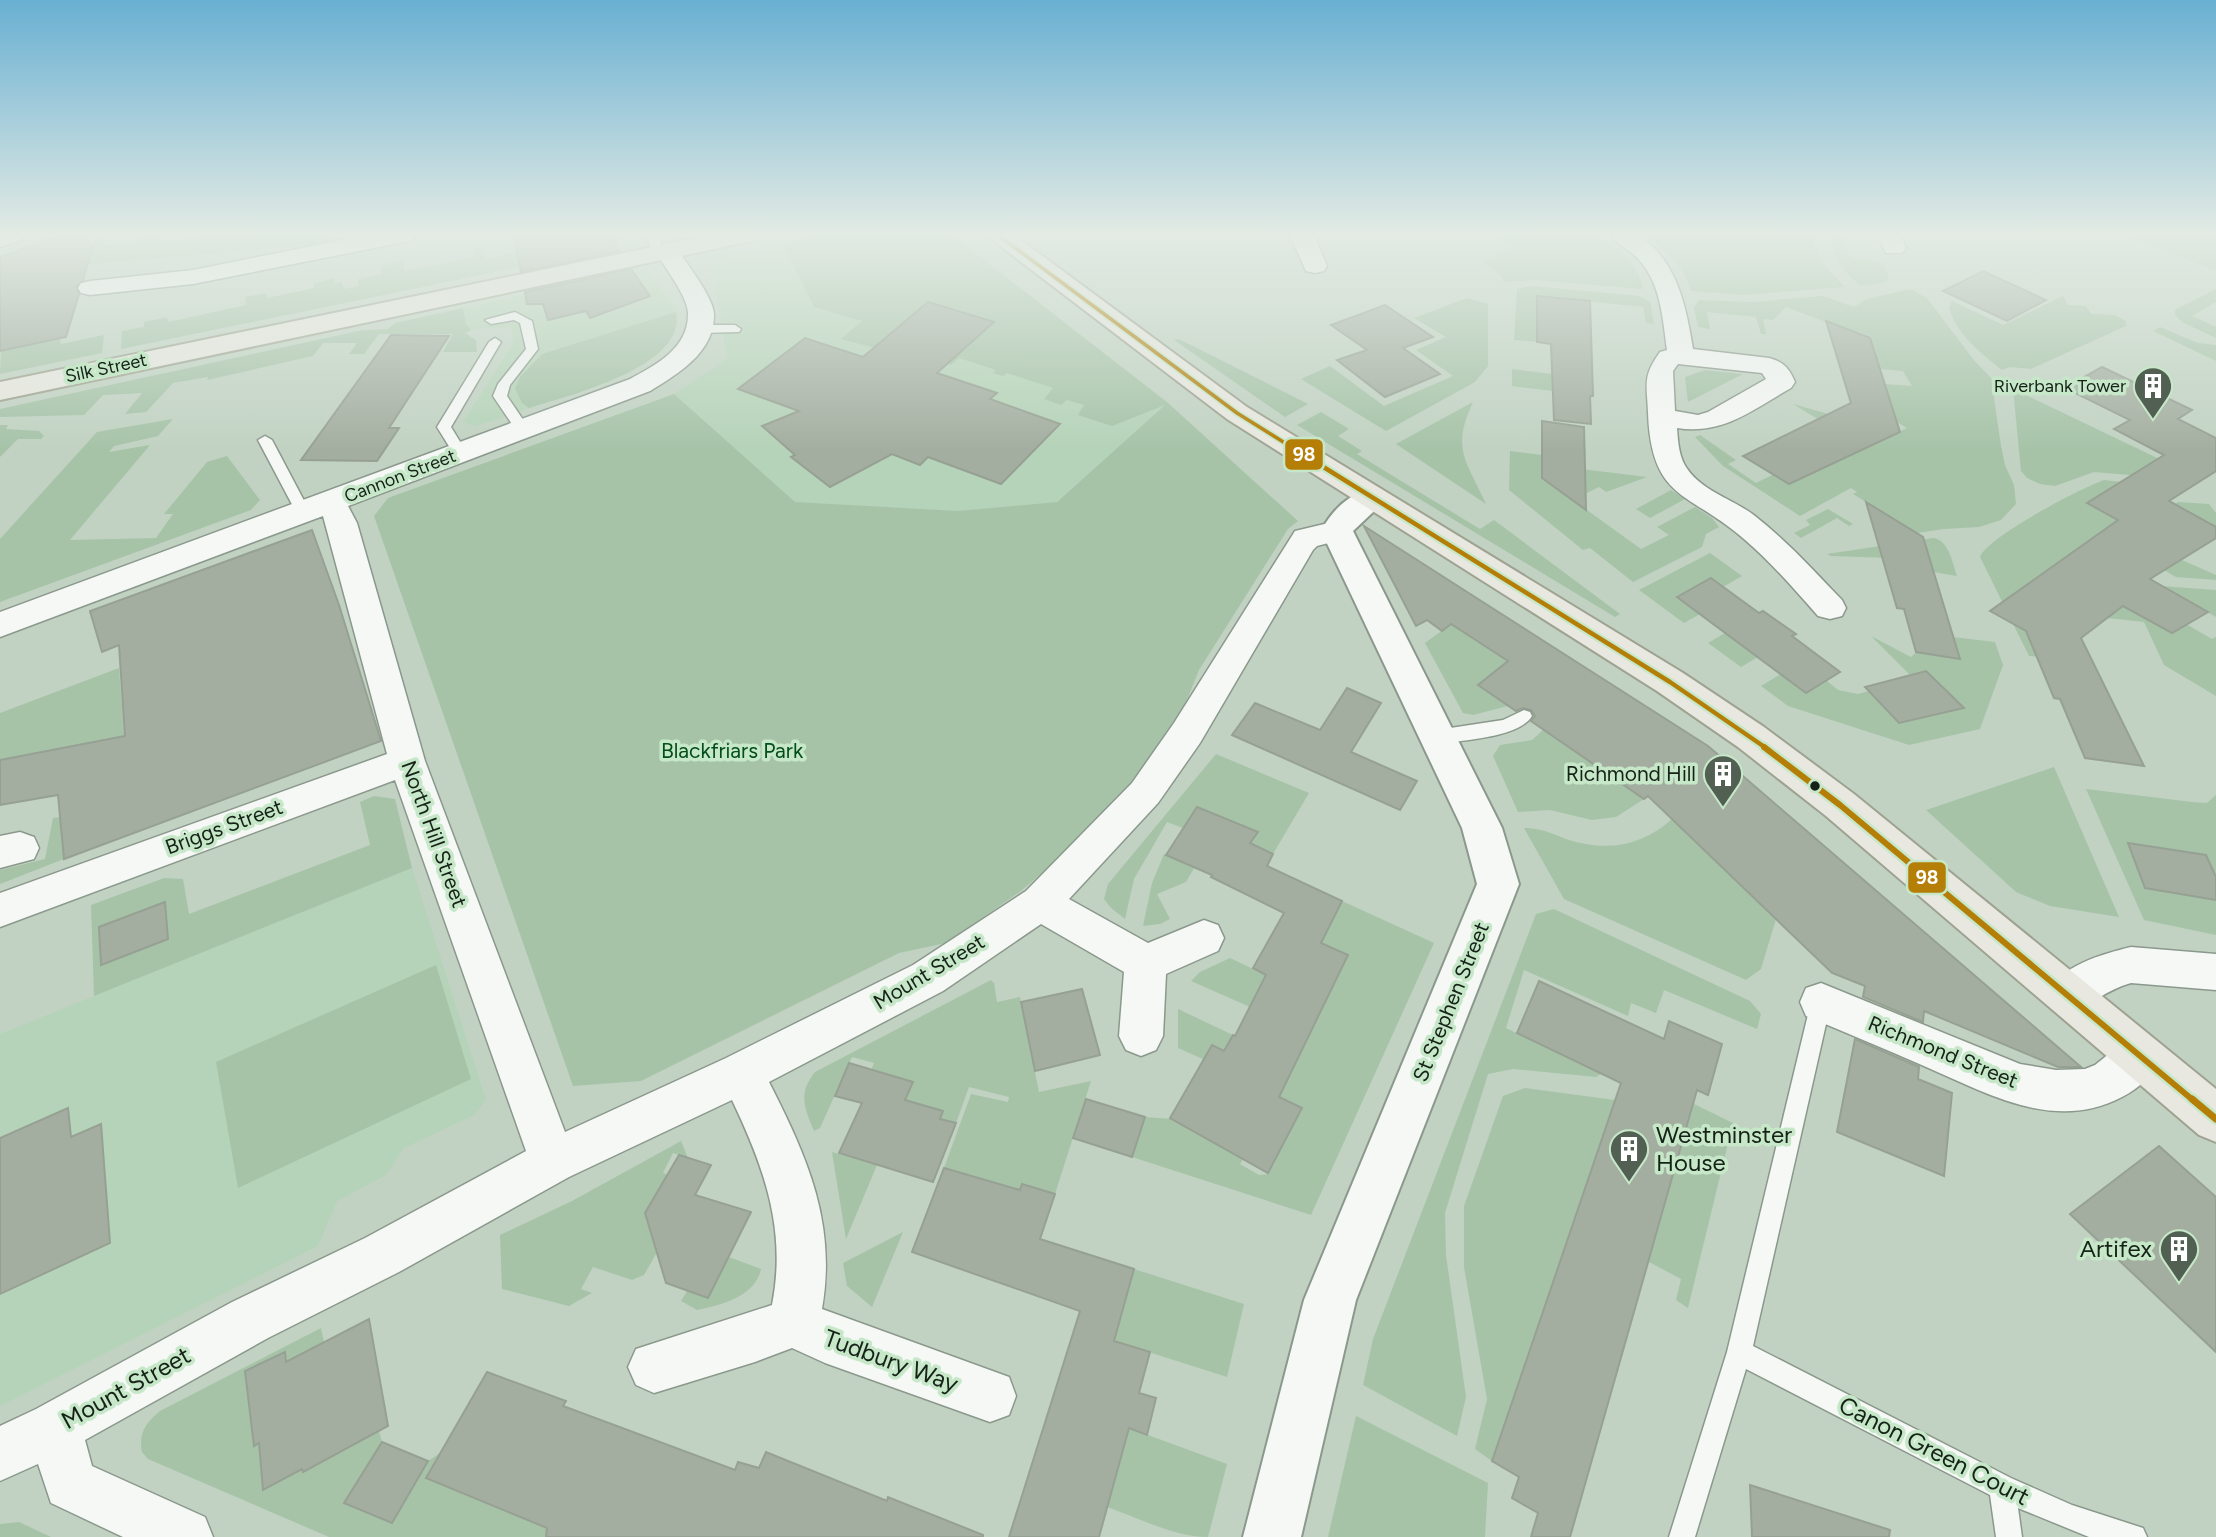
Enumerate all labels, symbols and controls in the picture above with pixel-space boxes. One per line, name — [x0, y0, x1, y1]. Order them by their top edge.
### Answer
street label: Silk Street — [63, 349, 149, 387]
building icon: Riverbank Tower — [2132, 365, 2174, 420]
place label: Riverbank Tower — [1994, 375, 2126, 397]
line badge: 98 — [1284, 438, 1324, 471]
text: 98 — [1293, 443, 1315, 466]
street label: Cannon Street — [341, 445, 459, 507]
park label: Blackfriars Park — [661, 738, 804, 763]
building icon: Richmond Hill — [1702, 753, 1744, 808]
street label: North Hill Street — [396, 757, 473, 911]
place label: Richmond Hill — [1566, 761, 1696, 786]
unlabelled marker — [1808, 779, 1822, 793]
street label: Briggs Street — [162, 794, 286, 859]
line badge: 98 — [1907, 861, 1947, 894]
text: 98 — [1916, 866, 1938, 889]
street label: St Stephen Street — [1407, 918, 1494, 1085]
street label: Mount Street — [869, 929, 989, 1015]
street label: Richmond Street — [1865, 1010, 2022, 1093]
place label: Westminster House — [1656, 1120, 1792, 1177]
building icon: Westminster House — [1608, 1128, 1650, 1183]
building icon: Artifex — [2158, 1228, 2200, 1283]
place label: Artifex — [2080, 1234, 2153, 1263]
street label: Tudbury Way — [820, 1323, 962, 1398]
street label: Mount Street — [56, 1340, 195, 1435]
street label: Canon Green Court — [1834, 1390, 2034, 1511]

